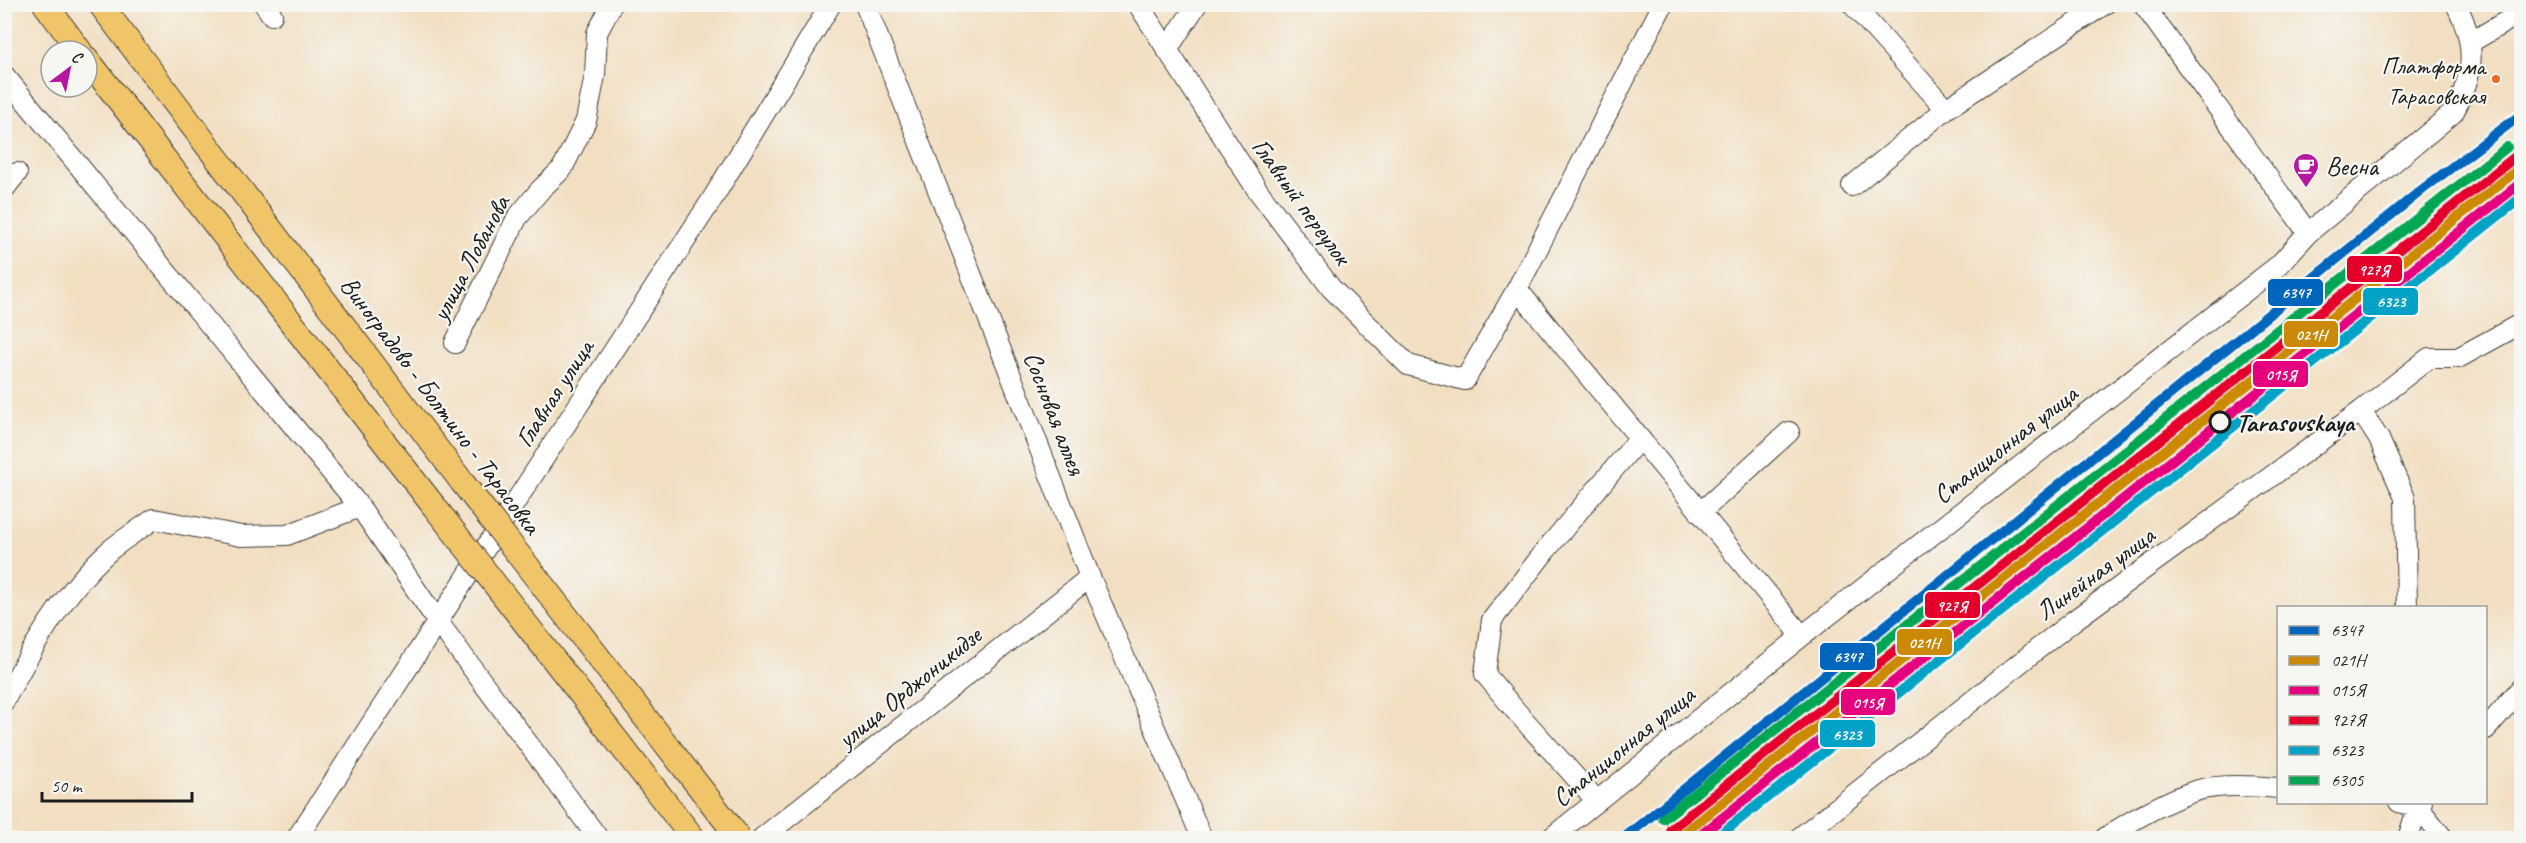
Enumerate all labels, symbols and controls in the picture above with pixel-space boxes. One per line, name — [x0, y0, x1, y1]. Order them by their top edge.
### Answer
north arrow — [39, 39, 99, 99]
text: С — [68, 47, 87, 69]
place label: Платформа Тарасовская — [2382, 51, 2487, 111]
marker: Платформа Тарасовская — [2490, 73, 2502, 85]
street label: Главный переулок — [1245, 131, 1360, 273]
place label: Весна — [2326, 150, 2379, 183]
cafe icon: Весна — [2291, 151, 2321, 189]
street label: улица Лобанова — [423, 188, 518, 329]
line badge: 927Я — [2346, 255, 2403, 283]
text: 927Я — [2359, 260, 2392, 280]
street label: Виноградово - Болтино - Тарасовка — [333, 270, 549, 542]
line badge: 6347 — [2267, 278, 2324, 307]
text: 6347 — [2281, 283, 2312, 303]
line badge: 6323 — [2362, 287, 2419, 316]
text: 6323 — [2376, 292, 2407, 312]
line badge: 021Н — [2283, 320, 2339, 348]
text: 021Н — [2296, 325, 2329, 345]
street label: Главная улица — [508, 331, 603, 453]
street label: Сосновая аллея — [1016, 347, 1094, 481]
line badge: 015Я — [2252, 360, 2309, 388]
text: 015Я — [2266, 365, 2299, 385]
street label: Станционная улица — [1926, 377, 2085, 511]
place label: Tarasovskaya — [2236, 406, 2357, 439]
marker: Tarasovskaya — [2209, 411, 2231, 433]
street label: Линейная улица — [2029, 518, 2162, 628]
line badge: 927Я — [1924, 591, 1981, 619]
text: 927Я — [1937, 596, 1970, 616]
legend — [2277, 606, 2487, 804]
street label: улица Орджоникидзе — [829, 618, 990, 757]
text: 6347 — [2331, 619, 2364, 641]
line badge: 021Н — [1896, 628, 1953, 656]
text: 021Н — [1909, 633, 1942, 653]
line badge: 6347 — [1819, 642, 1876, 671]
text: 6347 — [1833, 647, 1864, 667]
text: 021Н — [2331, 649, 2368, 671]
street label: Станционная улица — [1545, 678, 1703, 814]
text: 015Я — [2331, 679, 2368, 701]
line badge: 015Я — [1840, 688, 1896, 716]
text: 015Я — [1853, 693, 1886, 713]
text: 927Я — [2331, 709, 2368, 731]
line badge: 6323 — [1819, 719, 1876, 748]
text: 6323 — [1832, 725, 1863, 745]
text: 6323 — [2331, 739, 2365, 761]
scale bar — [42, 765, 192, 803]
text: 6305 — [2331, 769, 2364, 791]
text: 50 m — [51, 775, 84, 797]

